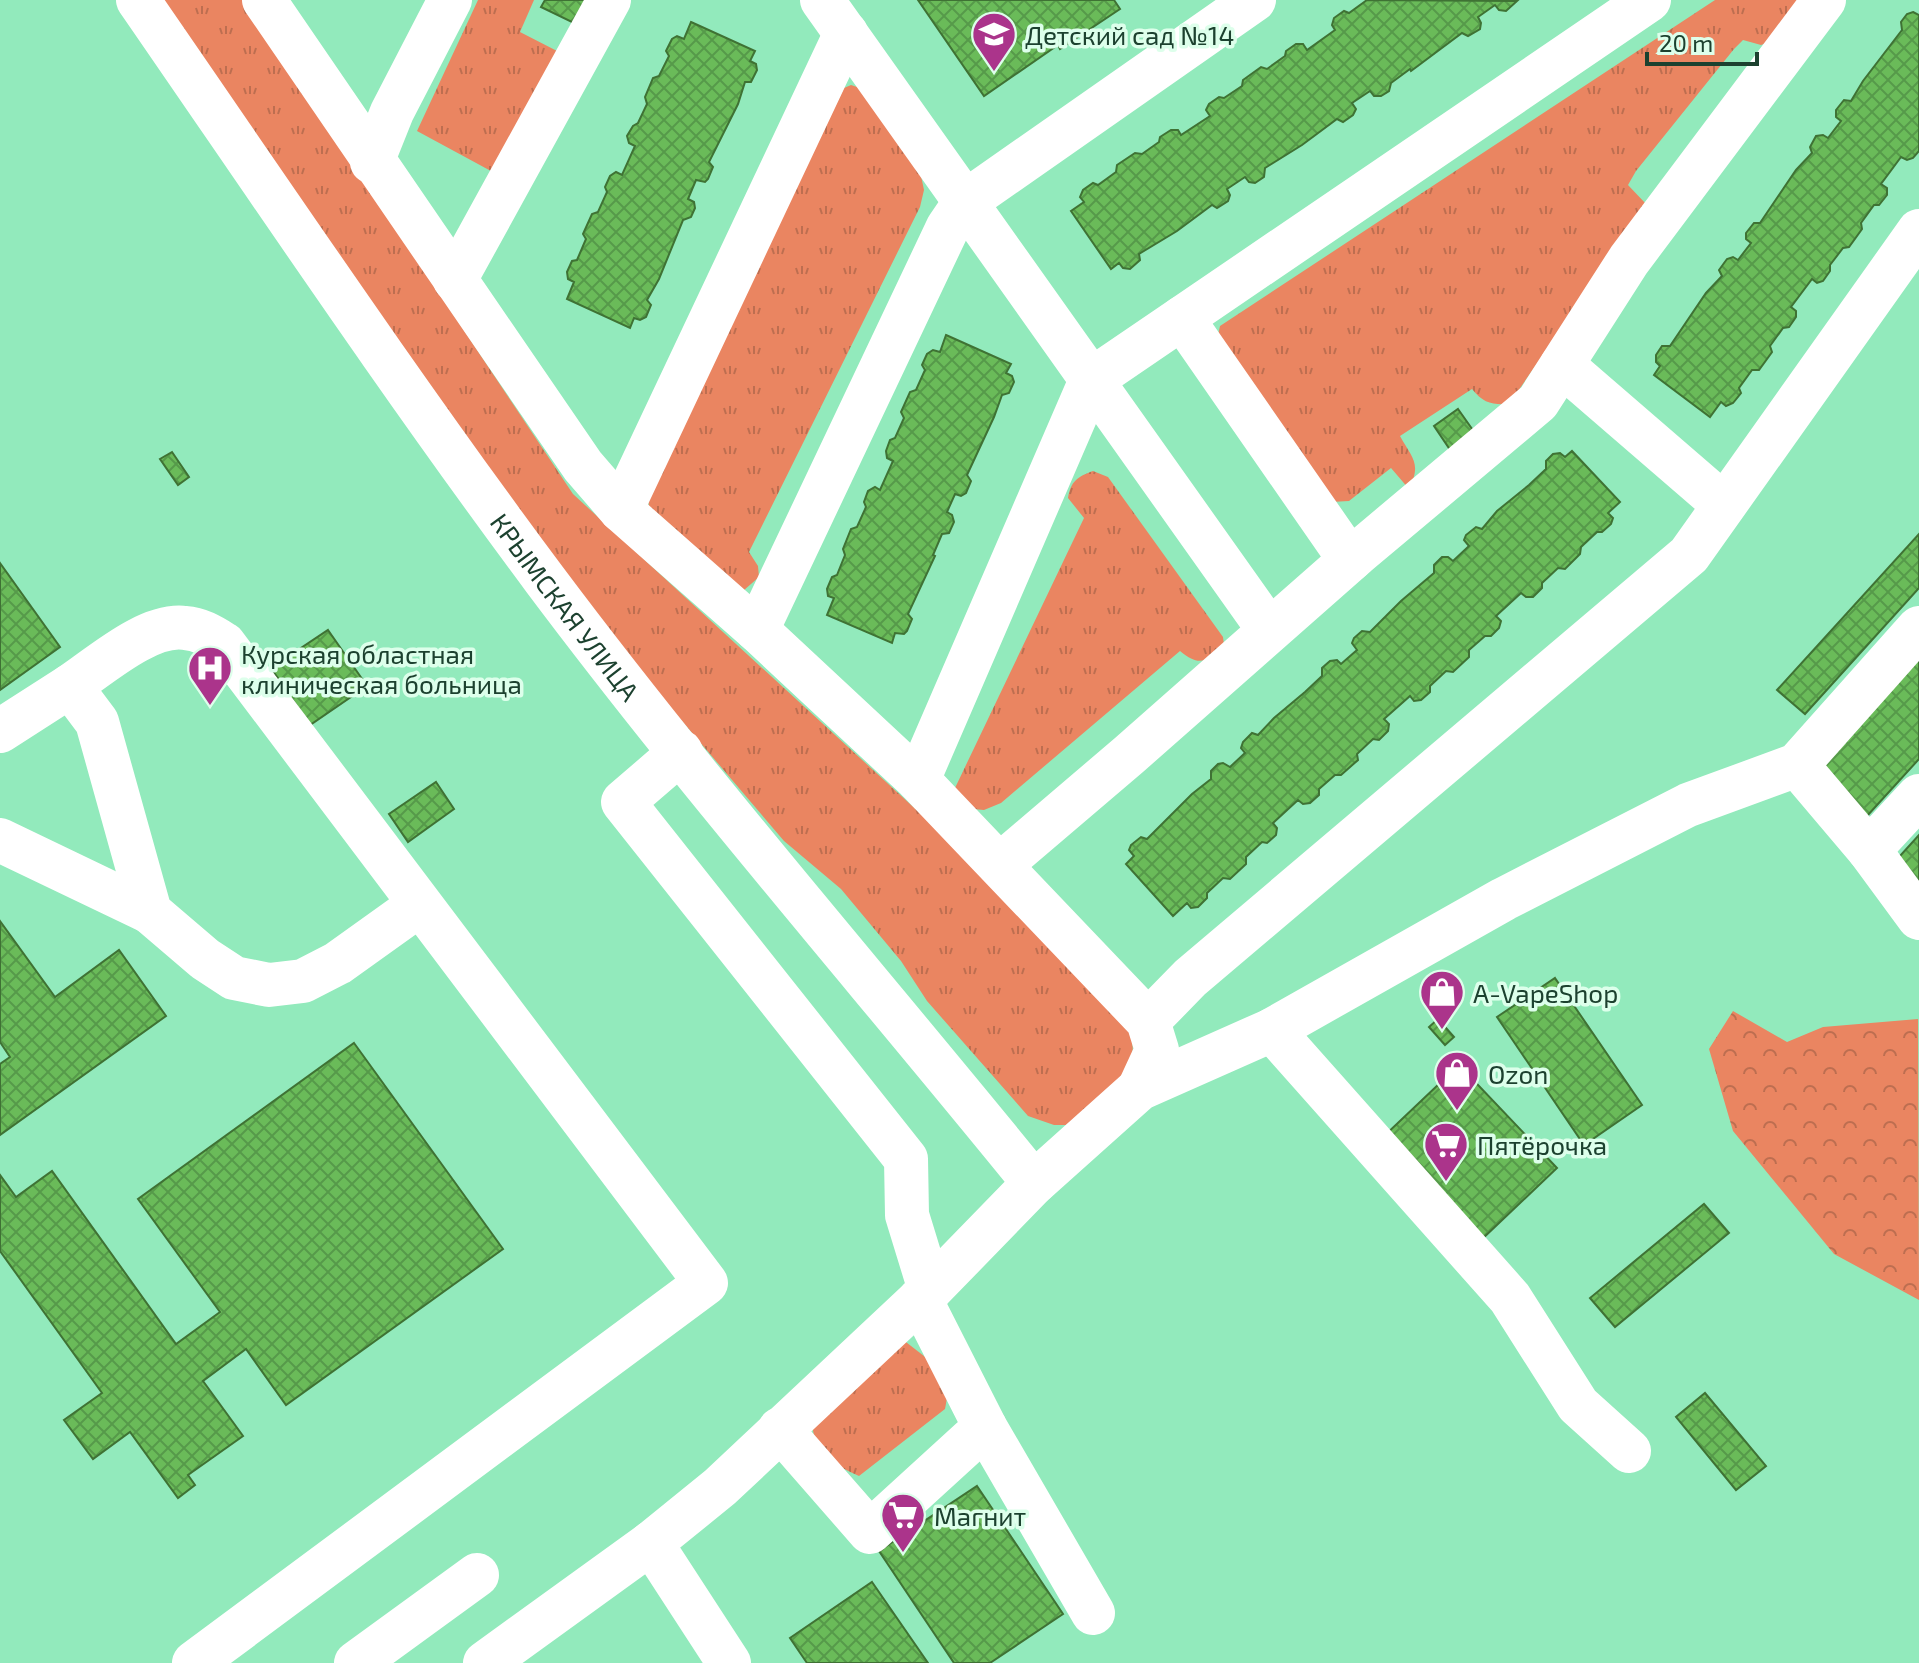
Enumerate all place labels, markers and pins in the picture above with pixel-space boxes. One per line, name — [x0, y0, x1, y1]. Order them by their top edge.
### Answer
school or university icon: Детский сад №14 — [970, 10, 1018, 73]
place label: Детский сад №14 — [1025, 19, 1234, 50]
place label: Курская областная клиническая больница — [241, 638, 522, 699]
hospital icon: Курская областная клиническая больница — [186, 644, 234, 707]
shop icon: A-VapeShop — [1418, 968, 1466, 1031]
place label: A-VapeShop — [1473, 977, 1618, 1008]
shop icon: Ozon — [1433, 1049, 1481, 1112]
place label: Ozon — [1488, 1058, 1548, 1089]
supermarket icon: Пятёрочка — [1422, 1120, 1470, 1183]
place label: Пятёрочка — [1477, 1129, 1607, 1160]
supermarket icon: Магнит — [879, 1491, 927, 1554]
place label: Магнит — [934, 1500, 1027, 1531]

